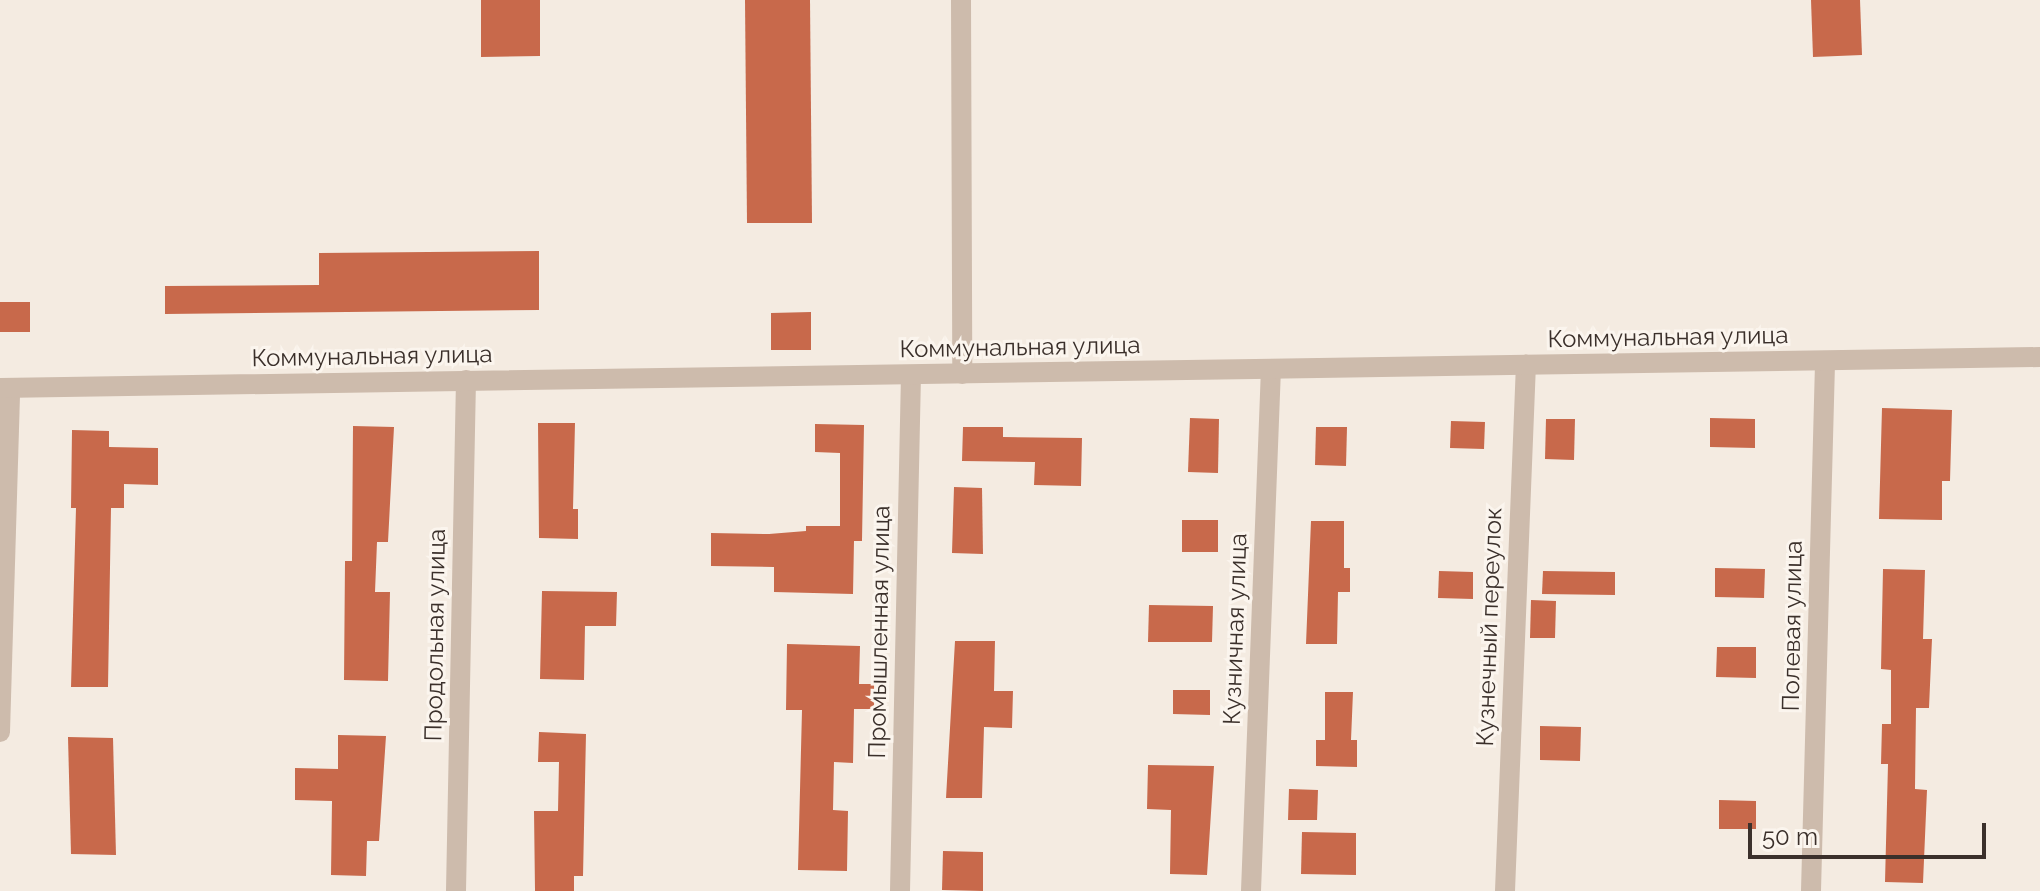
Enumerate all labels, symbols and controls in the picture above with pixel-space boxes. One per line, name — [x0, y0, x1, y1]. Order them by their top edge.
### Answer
street label: Коммунальная улица — [1547, 320, 1789, 354]
street label: Коммунальная улица — [899, 330, 1141, 364]
street label: Коммунальная улица — [251, 339, 493, 373]
street label: Промышленная улица — [862, 505, 896, 759]
street label: Кузнечный переулок — [1470, 507, 1508, 747]
street label: Продольная улица — [419, 528, 451, 742]
street label: Кузничная улица — [1217, 532, 1253, 726]
street label: Полевая улица — [1776, 540, 1808, 712]
scale bar — [1752, 807, 1990, 857]
text: 50 m — [1762, 822, 1818, 851]

